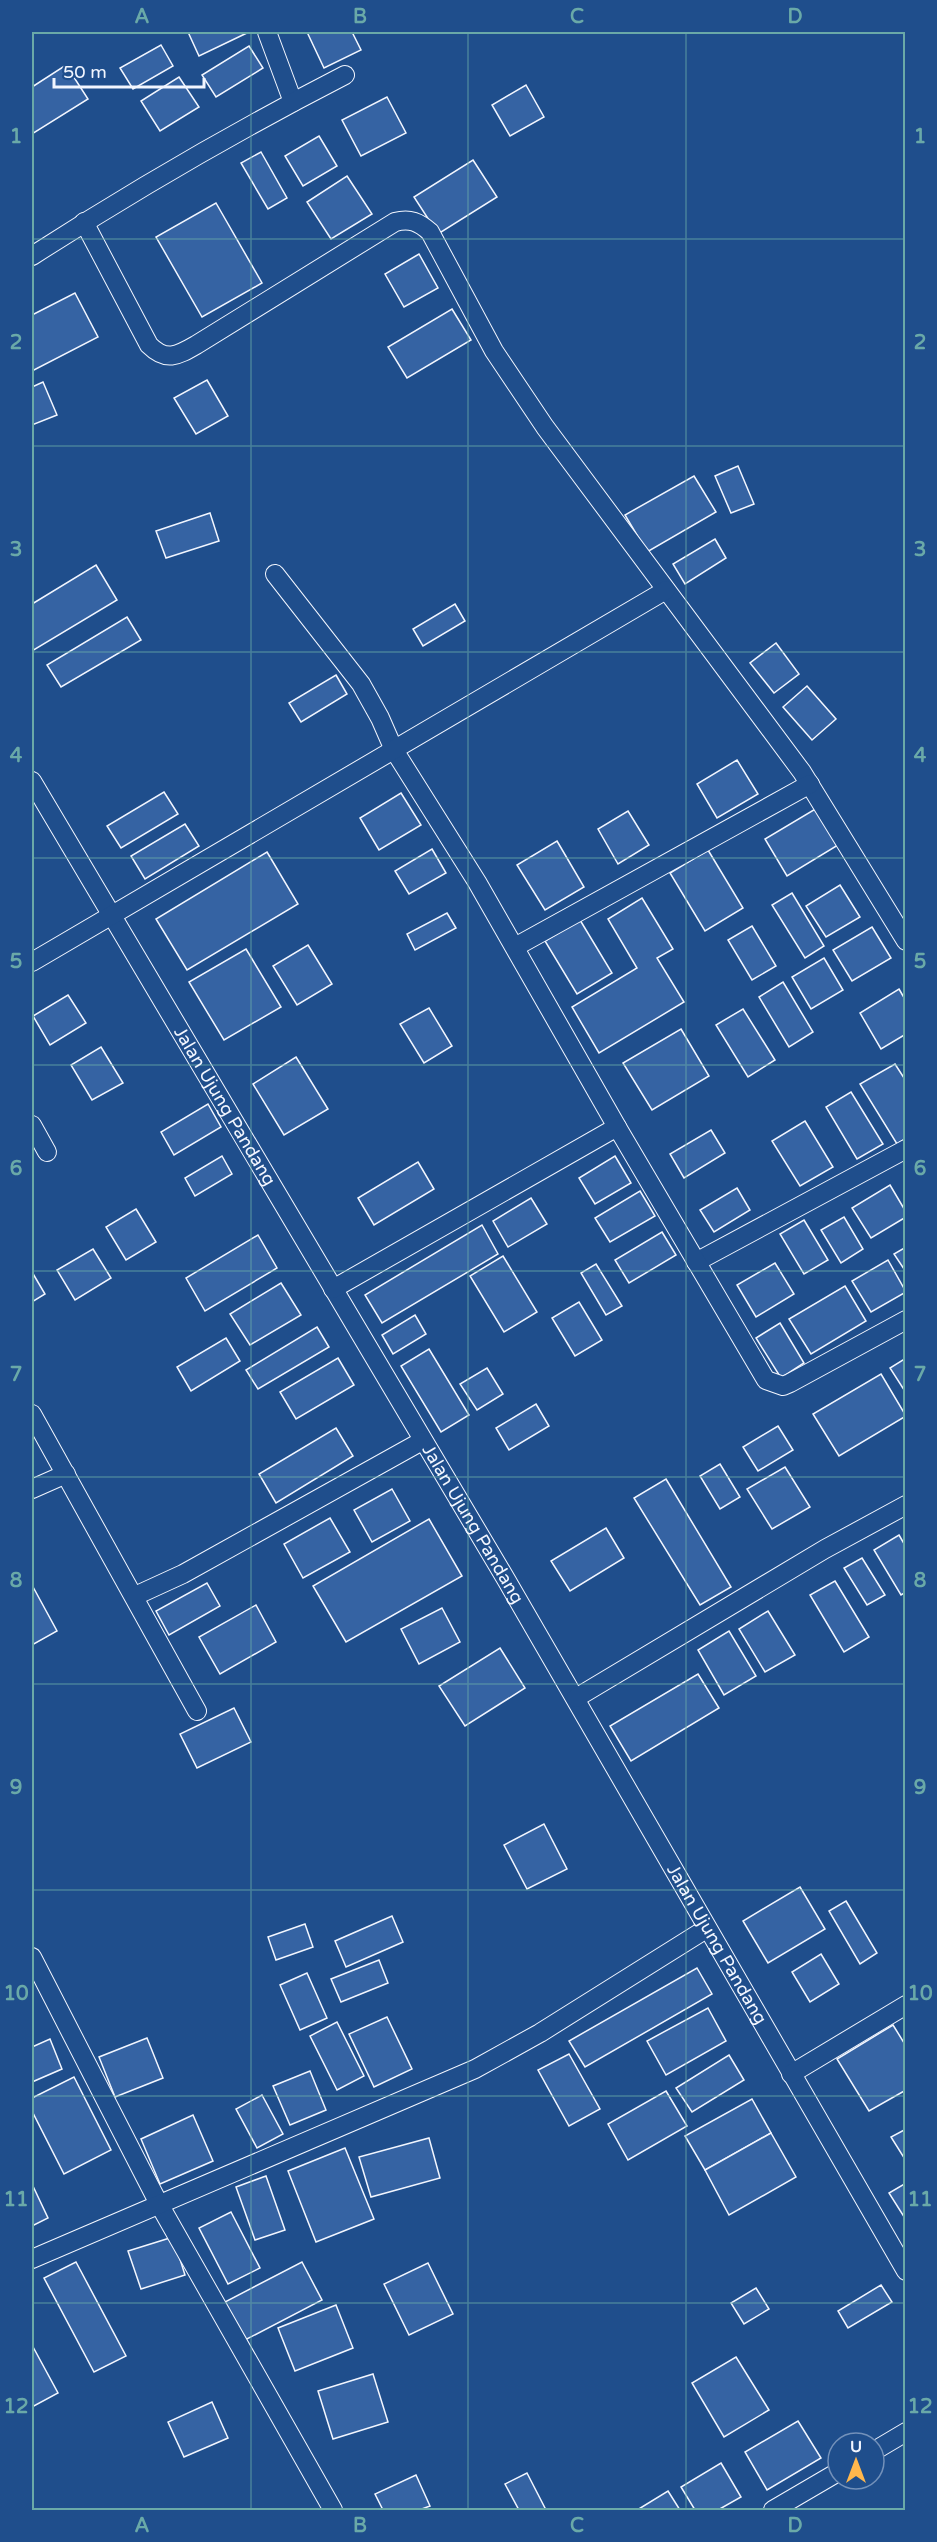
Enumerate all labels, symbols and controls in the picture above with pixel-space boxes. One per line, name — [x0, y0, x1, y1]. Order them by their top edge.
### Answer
text: A — [135, 5, 150, 29]
text: B — [353, 5, 367, 29]
text: C — [570, 5, 584, 29]
text: D — [787, 5, 803, 29]
scale bar — [54, 51, 204, 89]
text: 50 m — [63, 61, 107, 83]
text: 1 — [10, 125, 22, 149]
text: 1 — [914, 125, 926, 149]
text: 2 — [10, 331, 22, 355]
text: 2 — [914, 331, 926, 355]
text: 3 — [10, 538, 22, 562]
text: 3 — [914, 538, 926, 562]
text: 4 — [10, 744, 23, 768]
text: 4 — [914, 744, 927, 768]
text: 5 — [10, 950, 22, 974]
text: 5 — [914, 950, 926, 974]
street label: Jalan Ujung Pandang — [169, 1022, 281, 1190]
text: 6 — [10, 1157, 22, 1181]
text: 6 — [914, 1157, 926, 1181]
text: 7 — [10, 1363, 22, 1387]
text: 7 — [914, 1363, 926, 1387]
street label: Jalan Ujung Pandang — [417, 1440, 529, 1607]
text: 8 — [10, 1569, 22, 1593]
text: 8 — [914, 1569, 926, 1593]
text: 9 — [10, 1776, 22, 1800]
text: 9 — [914, 1776, 926, 1800]
street label: Jalan Ujung Pandang — [662, 1860, 772, 2028]
text: 10 — [3, 1982, 29, 2006]
text: 10 — [907, 1982, 933, 2006]
text: 11 — [3, 2188, 29, 2212]
text: 11 — [907, 2188, 933, 2212]
text: 12 — [3, 2395, 29, 2419]
text: 12 — [907, 2395, 933, 2419]
north arrow — [826, 2431, 886, 2491]
text: U — [850, 2437, 862, 2457]
text: A — [135, 2514, 150, 2538]
text: B — [353, 2514, 367, 2538]
text: C — [570, 2514, 584, 2538]
text: D — [787, 2514, 803, 2538]

